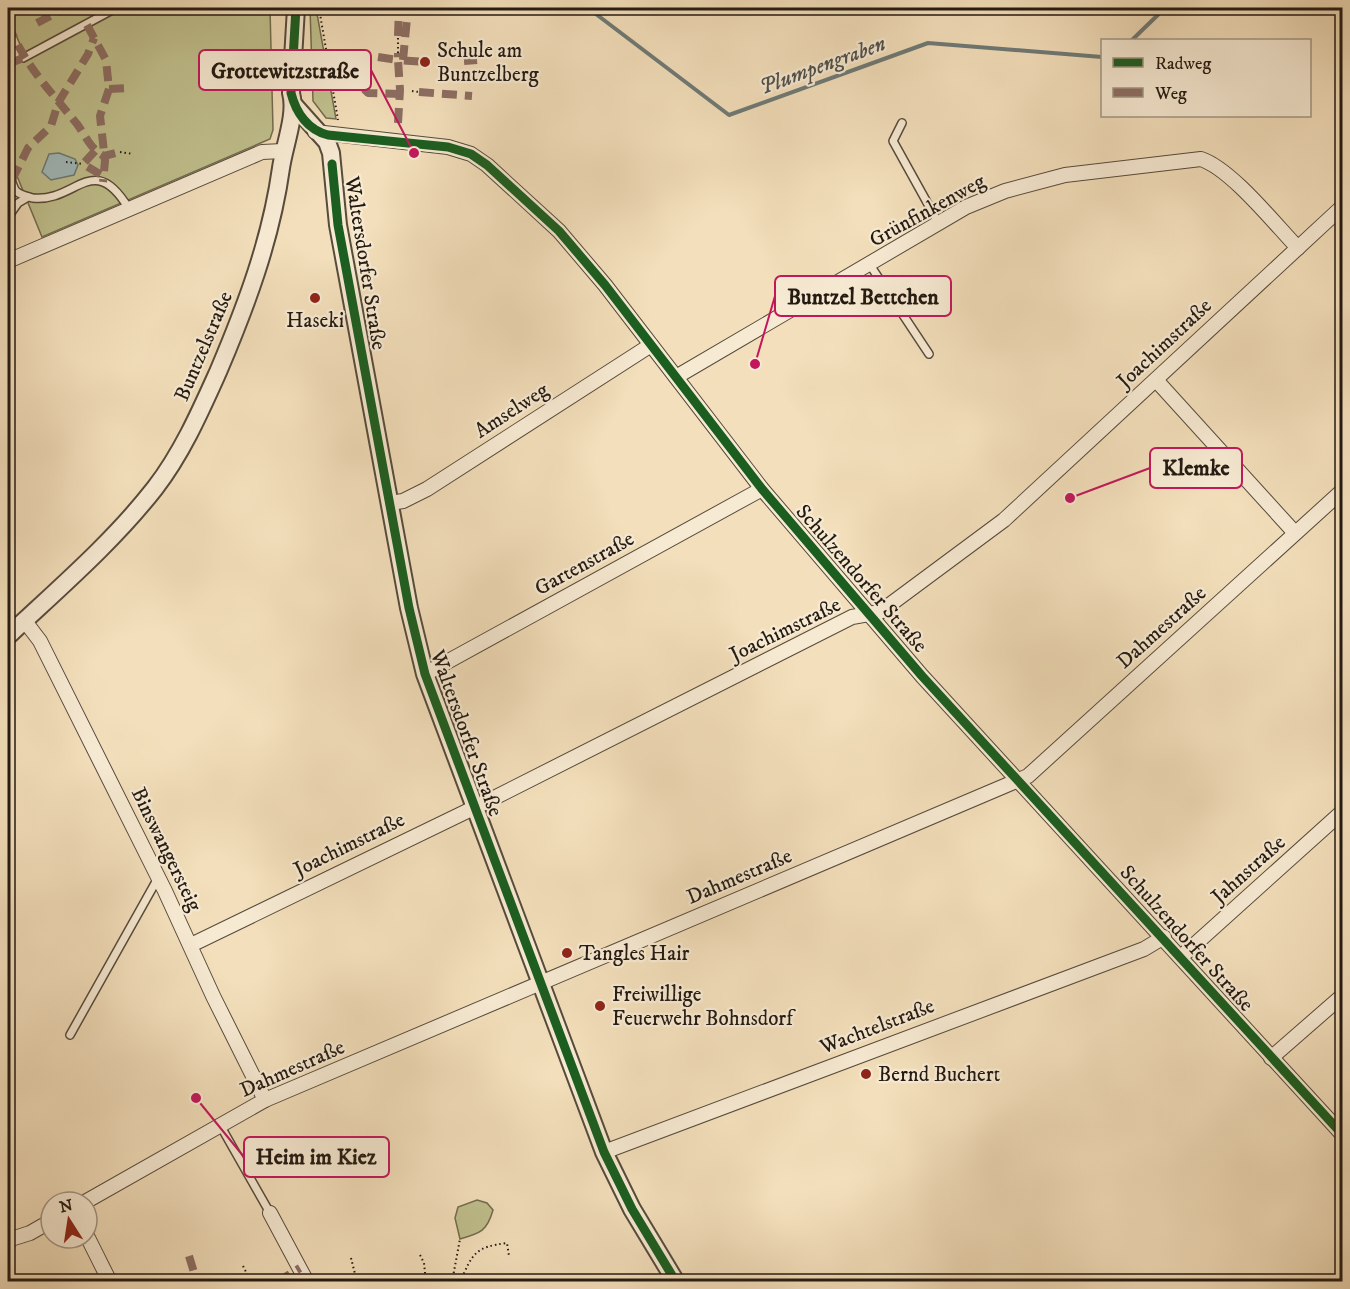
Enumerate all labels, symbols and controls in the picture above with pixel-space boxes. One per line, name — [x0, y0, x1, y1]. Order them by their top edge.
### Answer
water label: Plumpengraben — [756, 30, 889, 101]
place label: Schule am Buntzelberg — [437, 38, 539, 88]
legend — [1101, 39, 1311, 117]
callout: Grottewitzstraße — [199, 50, 371, 90]
text: Radweg — [1155, 53, 1211, 75]
marker: Schule am Buntzelberg — [418, 55, 432, 69]
text: Grottewitzstraße — [211, 58, 359, 85]
text: Weg — [1154, 83, 1187, 105]
street label: Grünfinkenweg — [865, 168, 991, 253]
street label: Waltersdorfer Straße — [338, 174, 392, 352]
callout: Buntzel Bettchen — [775, 276, 951, 316]
text: Buntzel Bettchen — [787, 284, 939, 311]
street label: Buntzelstraße — [169, 287, 239, 405]
marker: Haseki — [308, 291, 322, 305]
street label: Joachimstraße — [1110, 293, 1218, 396]
place label: Haseki — [286, 308, 344, 334]
street label: Amselweg — [470, 377, 554, 444]
callout: Klemke — [1150, 448, 1242, 488]
text: Klemke — [1162, 455, 1230, 482]
street label: Schulzendorfer Straße — [790, 499, 933, 658]
street label: Gartenstraße — [530, 526, 639, 602]
street label: Dahmestraße — [1111, 580, 1212, 675]
street label: Joachimstraße — [724, 592, 845, 669]
street label: Waltersdorfer Straße — [424, 646, 508, 820]
street label: Binswangersteig — [125, 783, 208, 916]
street label: Joachimstraße — [288, 807, 409, 884]
street label: Jahnstraße — [1205, 830, 1291, 911]
street label: Dahmestraße — [683, 843, 796, 911]
street label: Schulzendorfer Straße — [1114, 860, 1259, 1017]
place label: Tangles Hair — [579, 941, 690, 967]
marker: Tangles Hair — [560, 946, 574, 960]
place label: Freiwillige Feuerwehr Bohnsdorf — [612, 982, 796, 1032]
street label: Wachtelstraße — [816, 993, 939, 1061]
marker: Freiwillige Feuerwehr Bohnsdorf — [593, 999, 607, 1013]
street label: Dahmestraße — [236, 1034, 349, 1104]
place label: Bernd Buchert — [878, 1062, 1001, 1088]
marker: Bernd Buchert — [859, 1067, 873, 1081]
callout: Heim im Kiez — [244, 1137, 389, 1177]
text: Heim im Kiez — [256, 1144, 377, 1171]
north arrow — [39, 1190, 99, 1250]
text: N — [58, 1195, 75, 1217]

